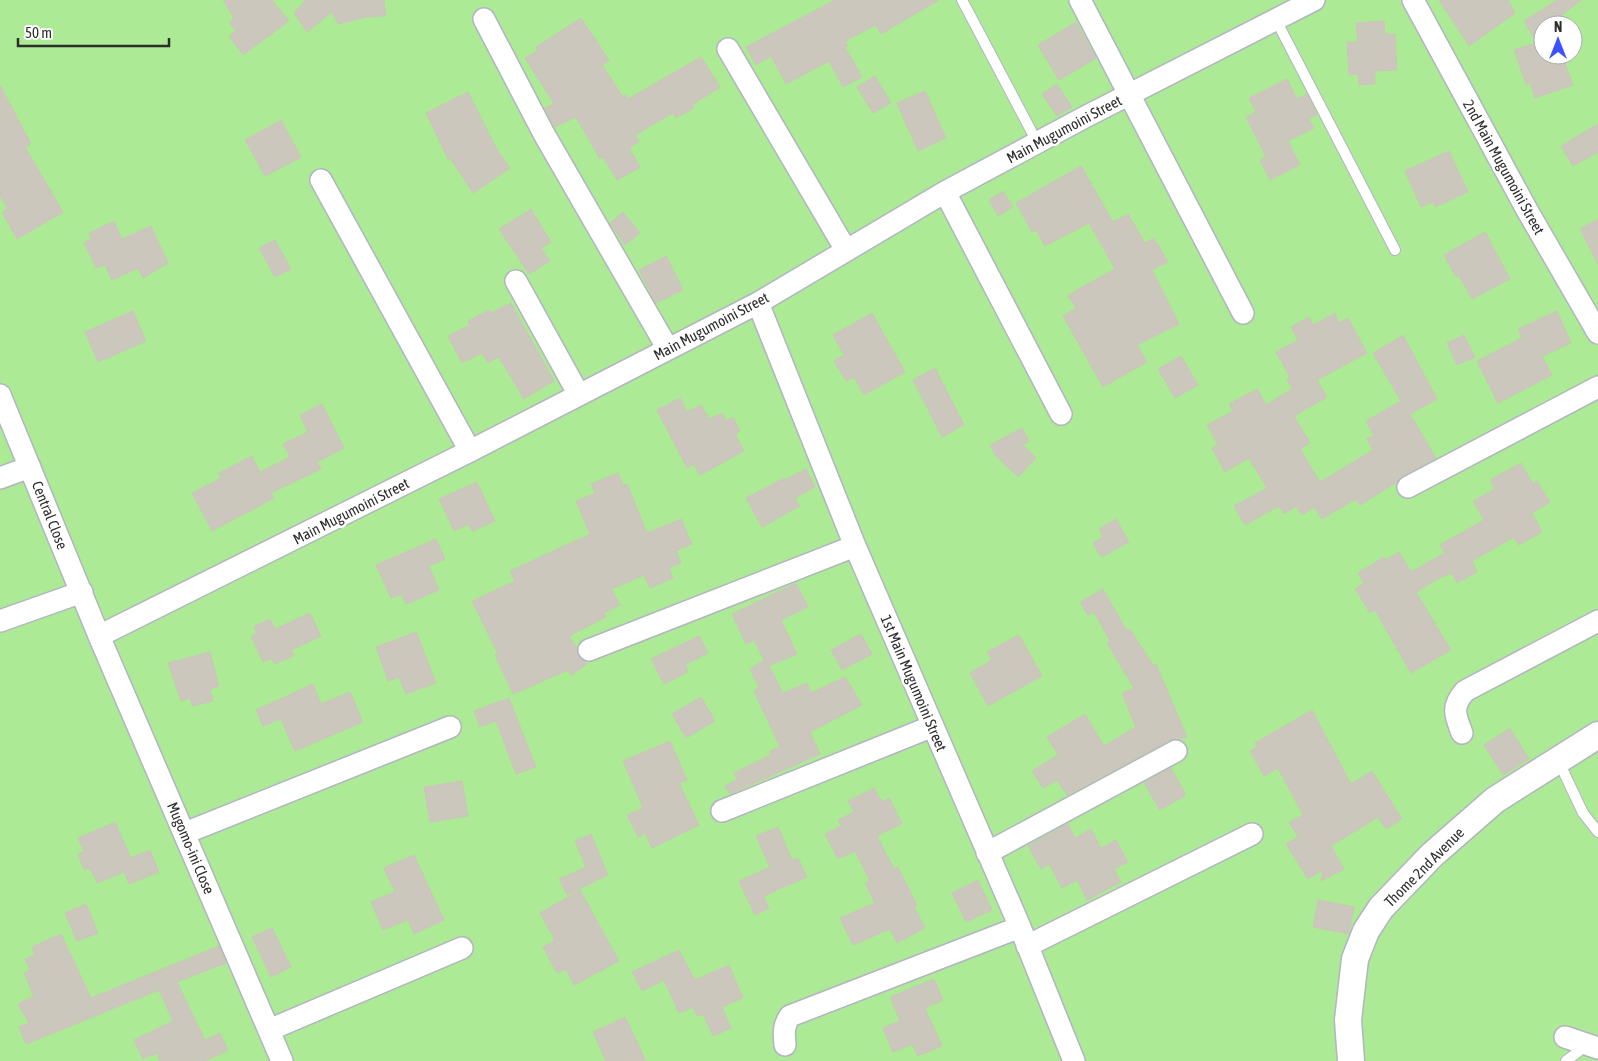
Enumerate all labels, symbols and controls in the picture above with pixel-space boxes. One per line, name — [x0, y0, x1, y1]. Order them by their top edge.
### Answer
scale bar — [18, 15, 169, 47]
north arrow — [1533, 15, 1583, 65]
text: N — [1554, 19, 1562, 35]
text: 50 m — [25, 24, 52, 41]
street label: Main Mugumoini Street — [1004, 91, 1124, 167]
street label: 2nd Main Mugumoini Street — [1460, 97, 1548, 237]
street label: Main Mugumoini Street — [651, 288, 771, 364]
street label: Main Mugumoini Street — [290, 474, 412, 548]
street label: Central Close — [29, 478, 71, 552]
street label: 1st Main Mugumoini Street — [878, 612, 950, 754]
street label: Mugomo-ini Close — [164, 800, 218, 897]
street label: Thome 2nd Avenue — [1381, 824, 1467, 910]

